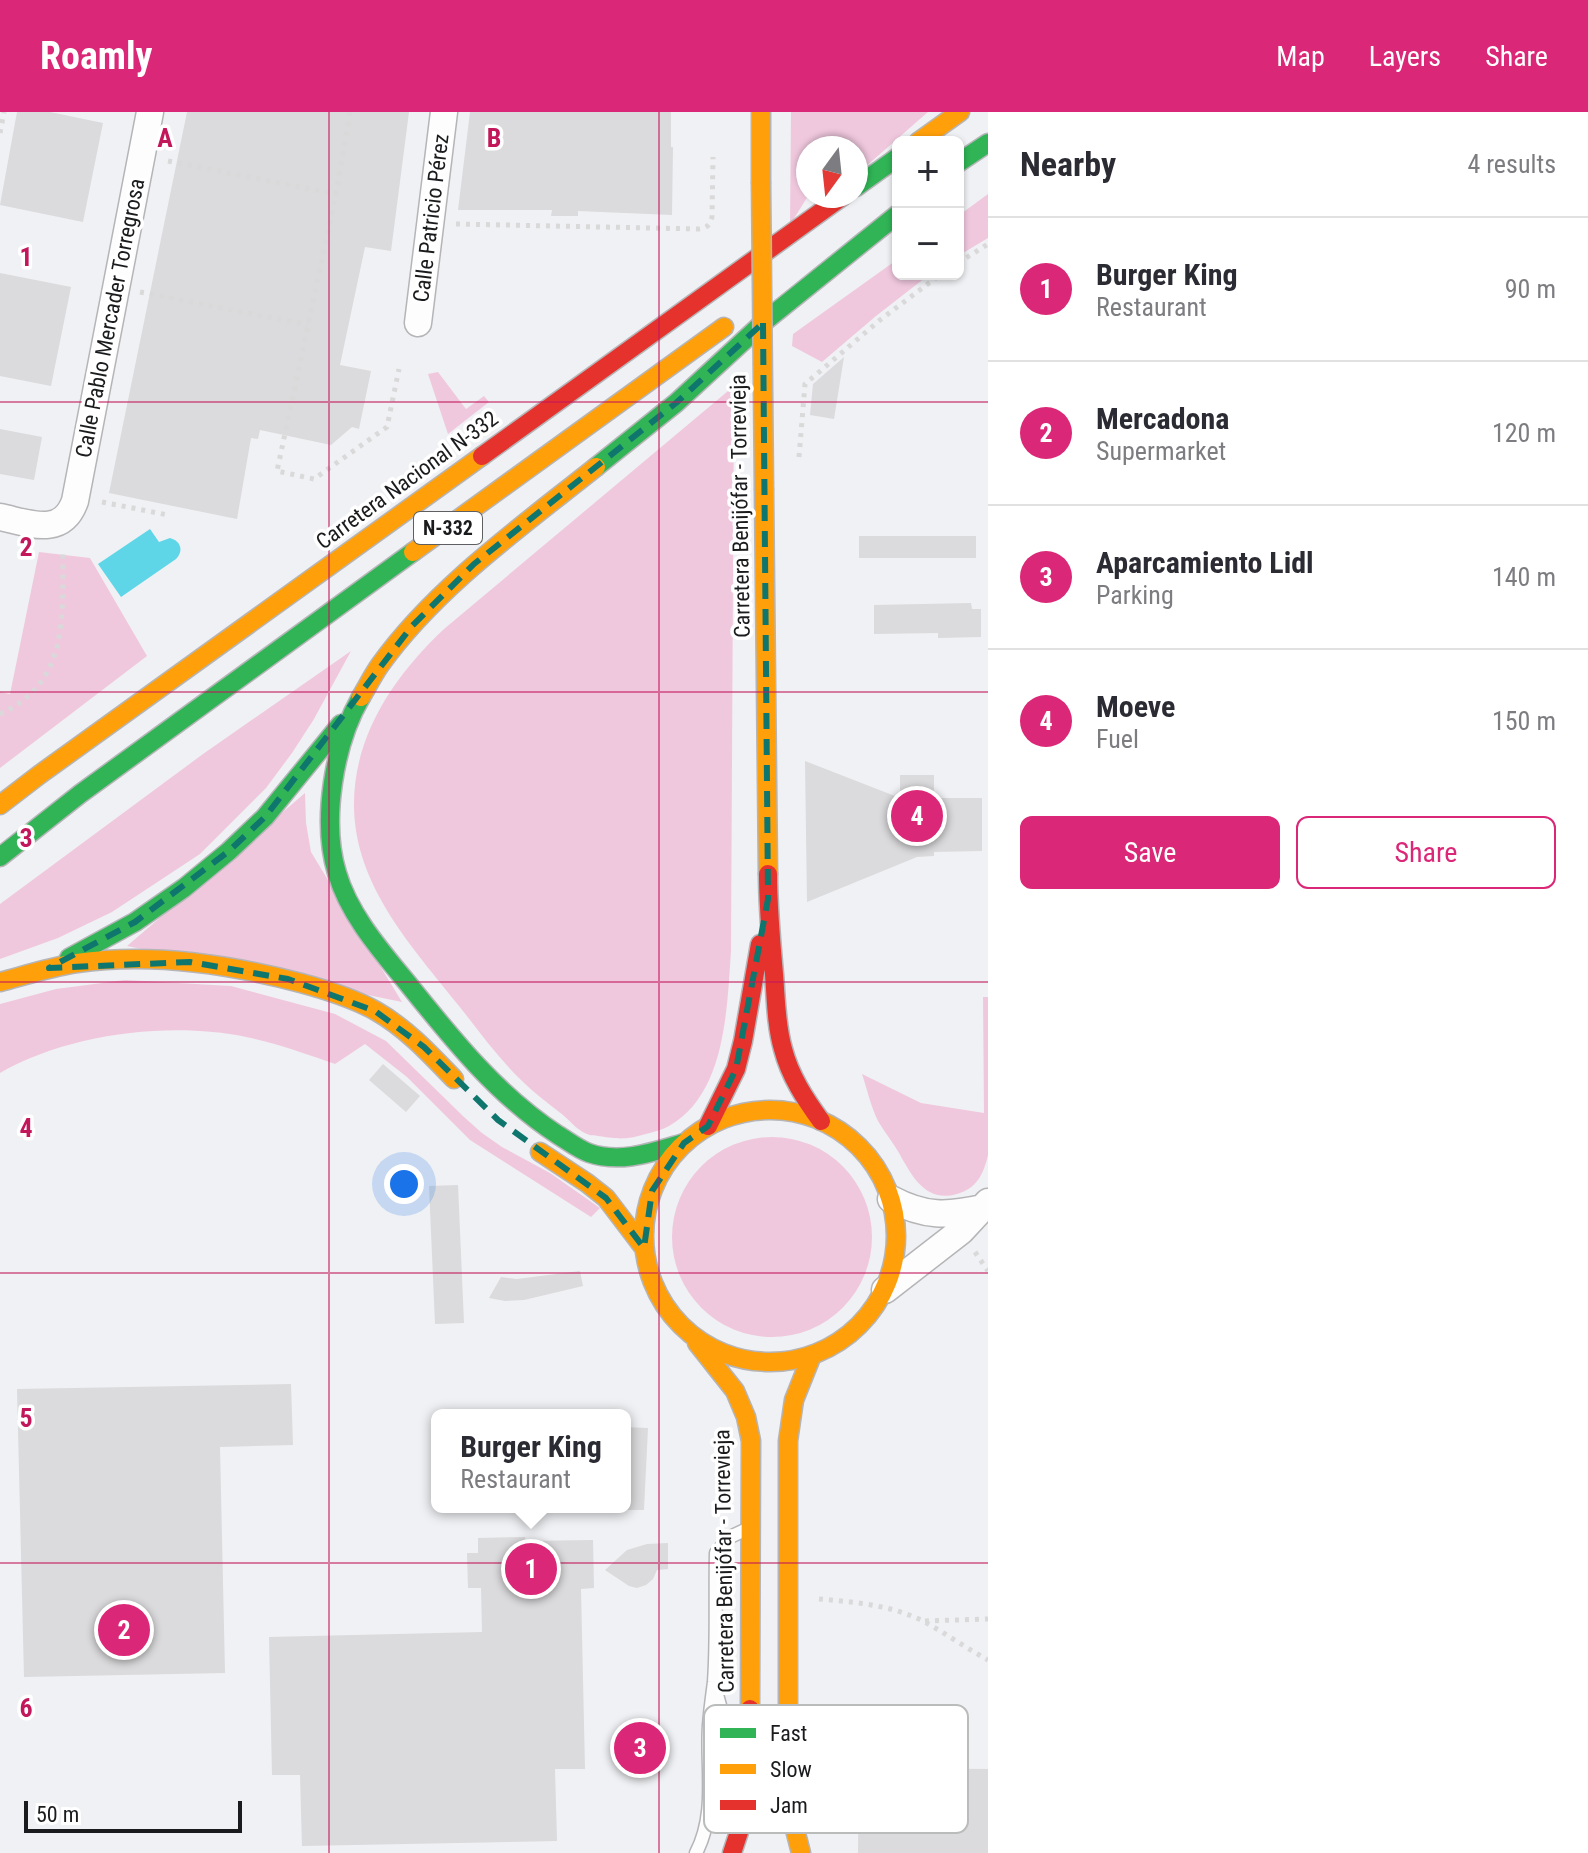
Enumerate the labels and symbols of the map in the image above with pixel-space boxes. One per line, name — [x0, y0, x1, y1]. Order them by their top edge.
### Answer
text: A — [157, 123, 173, 153]
text: B — [487, 123, 501, 153]
street label: Calle Patricio Pérez — [408, 132, 454, 304]
north arrow — [796, 136, 868, 208]
street label: Calle Pablo Mercader Torregrosa — [71, 176, 149, 460]
text: 1 — [19, 242, 33, 272]
street label: Carretera Benijófar - Torrevieja — [725, 374, 755, 638]
street label: Carretera Nacional N-332 — [311, 405, 503, 555]
road number: N-332 — [414, 512, 482, 544]
text: 2 — [19, 532, 33, 562]
pin: 4 — [891, 786, 943, 846]
text: 3 — [19, 823, 33, 853]
text: 4 — [19, 1113, 33, 1143]
your location — [384, 1164, 424, 1204]
text: 5 — [19, 1403, 33, 1433]
street label: Carretera Benijófar - Torrevieja — [709, 1429, 739, 1693]
pin: 1 — [505, 1539, 557, 1599]
pin: 2 — [98, 1600, 150, 1660]
text: 6 — [19, 1693, 33, 1723]
legend — [704, 1705, 968, 1833]
pin: 3 — [614, 1718, 666, 1778]
text: Fast — [770, 1721, 807, 1746]
text: Slow — [770, 1757, 812, 1782]
text: Jam — [770, 1793, 808, 1818]
scale bar — [24, 1797, 242, 1833]

